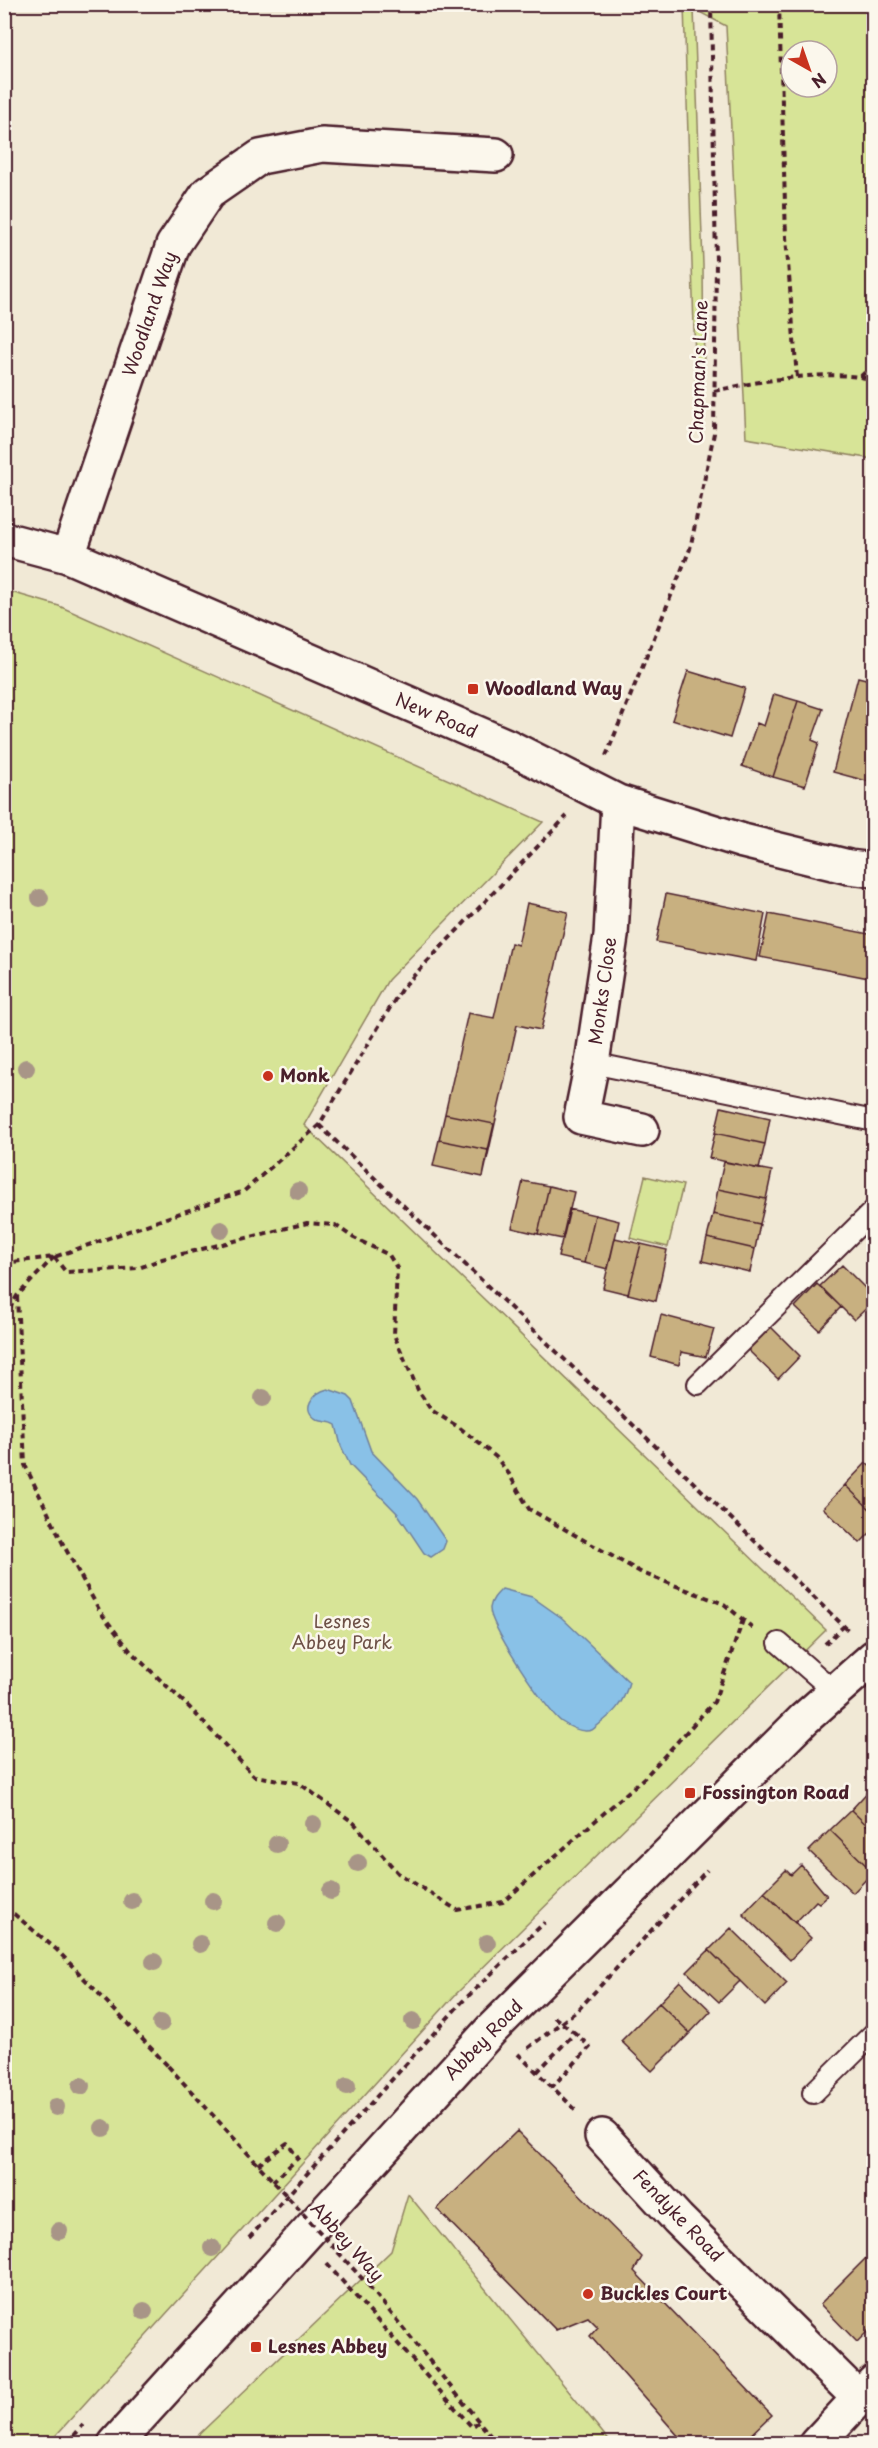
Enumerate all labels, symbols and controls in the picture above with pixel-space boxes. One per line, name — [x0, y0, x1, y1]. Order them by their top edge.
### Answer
north arrow — [779, 39, 839, 99]
text: N — [807, 68, 832, 95]
street label: Woodland Way — [115, 247, 183, 380]
street label: Chapman's Lane — [681, 299, 714, 445]
place label: Woodland Way — [485, 674, 622, 701]
marker: Woodland Way — [466, 682, 480, 696]
street label: New Road — [391, 685, 482, 744]
street label: Monks Close — [581, 935, 622, 1046]
place label: Monk — [280, 1061, 330, 1088]
marker: Monk — [261, 1069, 275, 1083]
park label: Lesnes Abbey Park — [292, 1607, 392, 1655]
place label: Fossington Road — [702, 1778, 849, 1805]
marker: Fossington Road — [683, 1786, 697, 1800]
street label: Abbey Road — [437, 1992, 528, 2085]
street label: Fendyke Road — [628, 2162, 730, 2267]
street label: Abbey Way — [305, 2195, 391, 2287]
place label: Buckles Court — [600, 2279, 728, 2306]
marker: Buckles Court — [581, 2287, 595, 2301]
place label: Lesnes Abbey — [268, 2332, 387, 2359]
marker: Lesnes Abbey — [249, 2340, 263, 2354]

